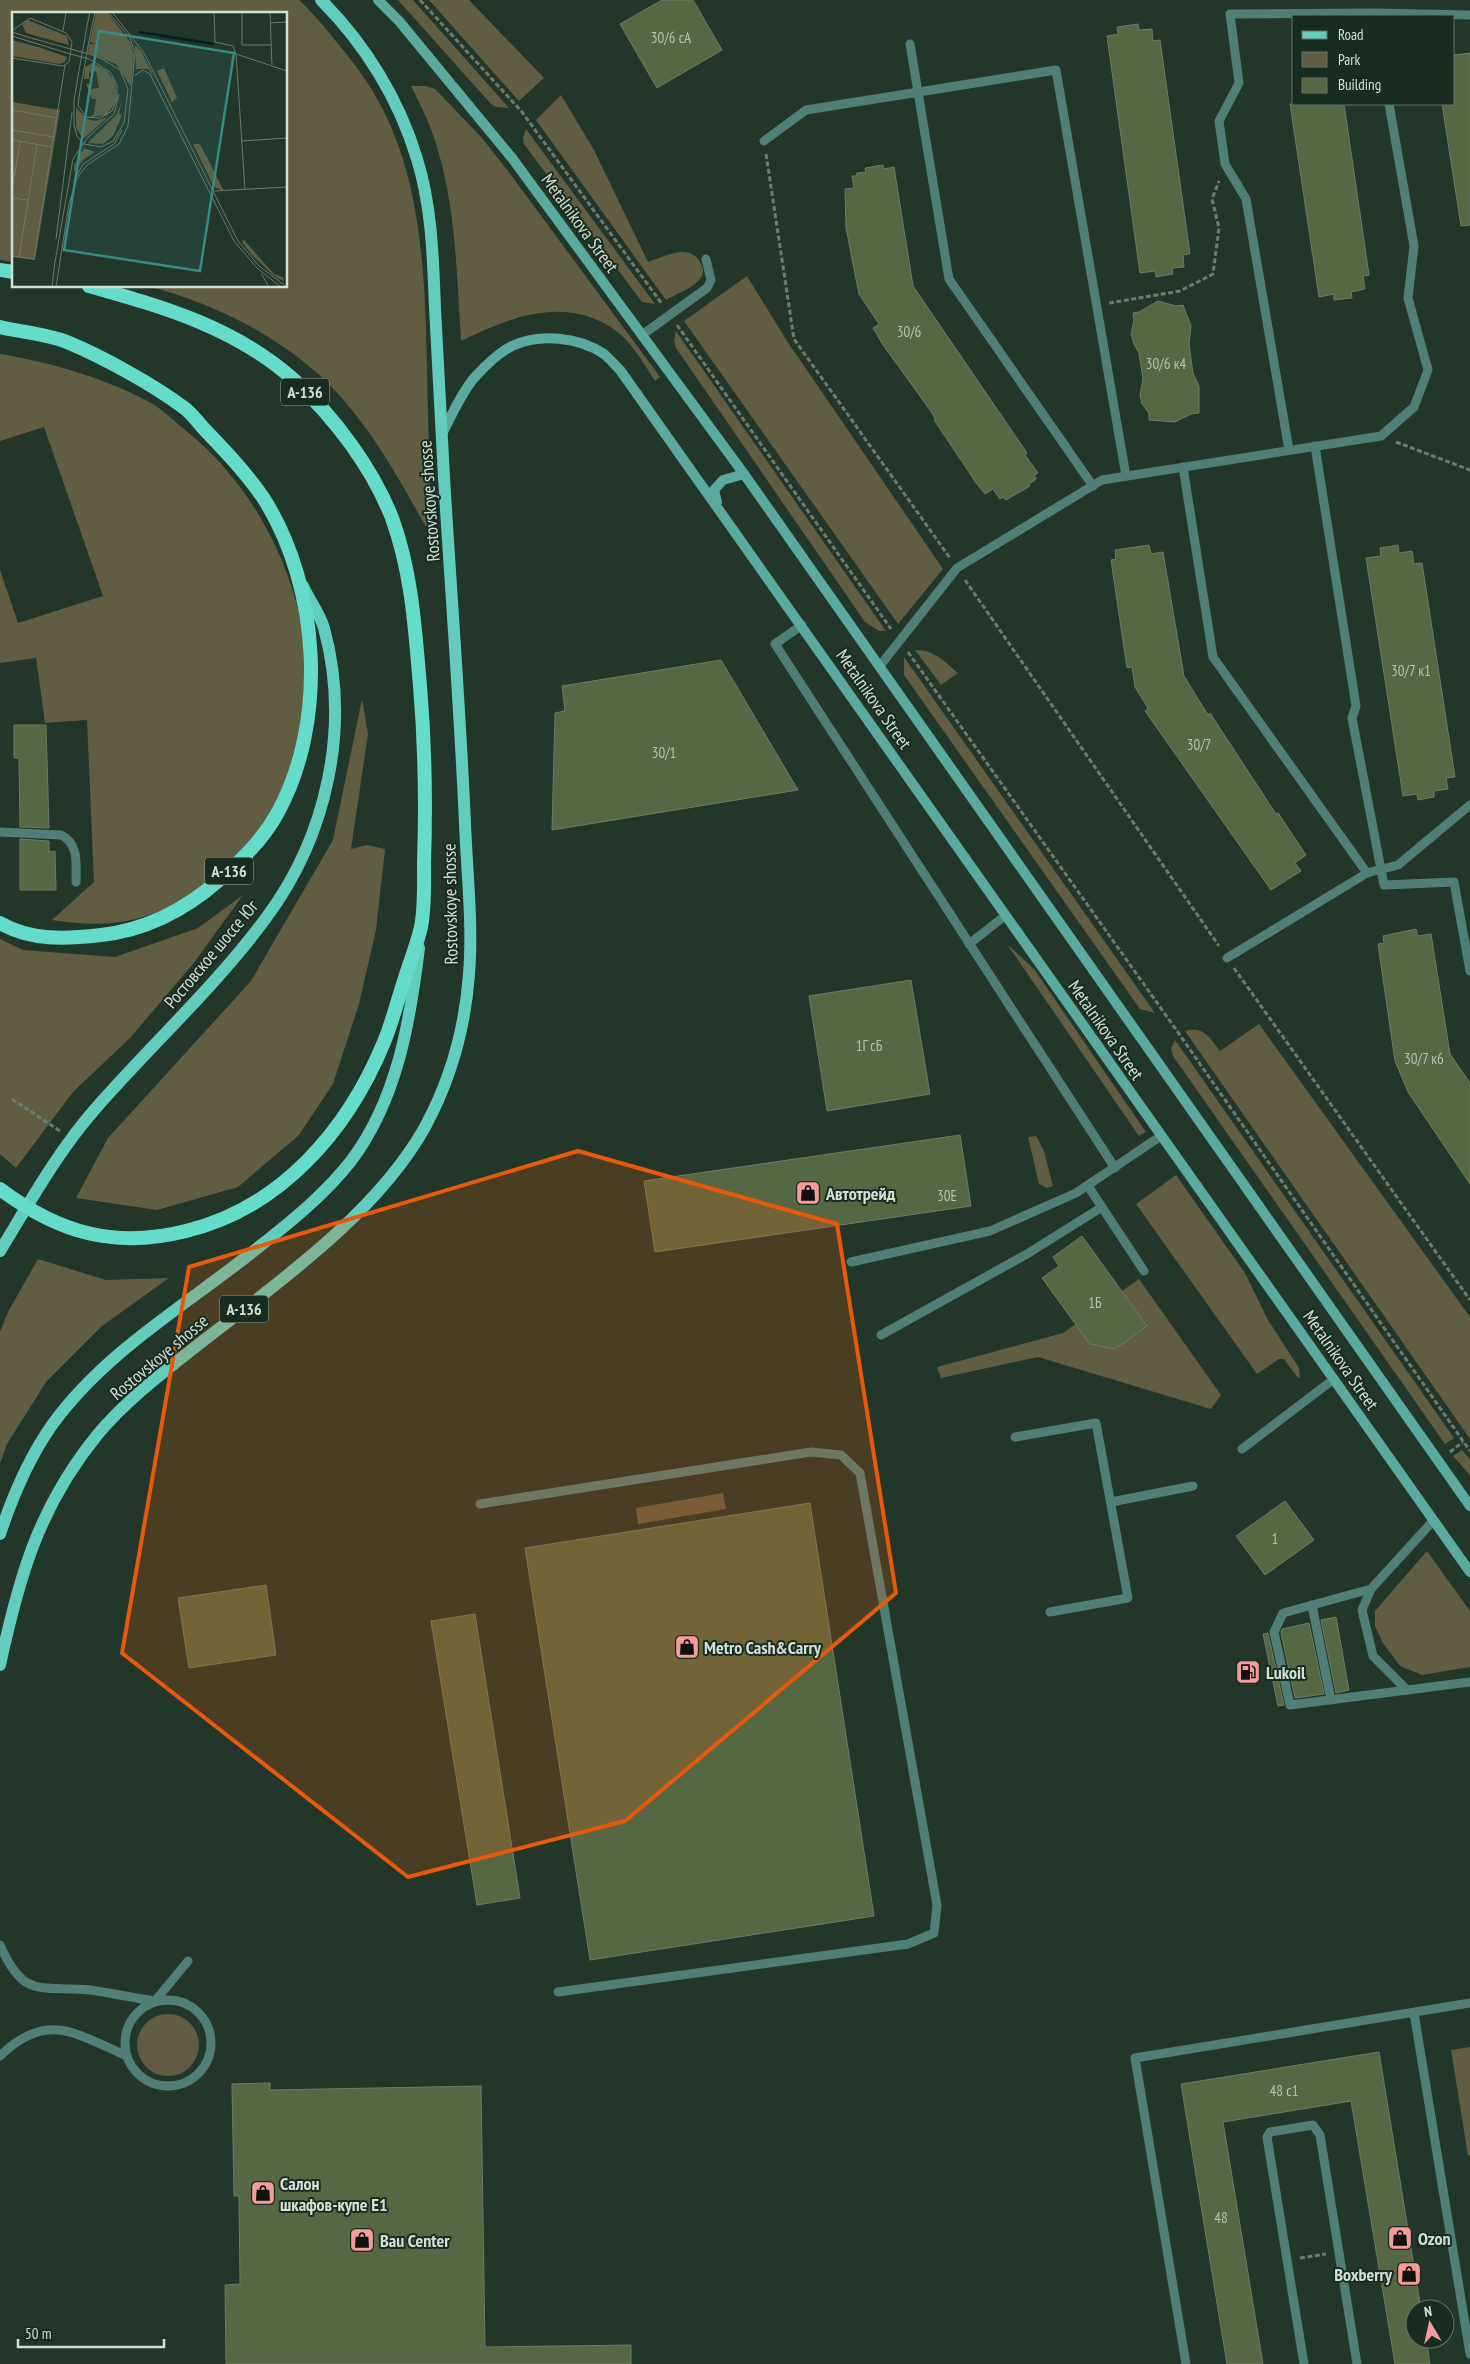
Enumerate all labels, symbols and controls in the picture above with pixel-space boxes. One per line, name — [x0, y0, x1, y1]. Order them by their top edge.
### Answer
inset map — [12, 12, 288, 288]
legend — [1292, 15, 1455, 105]
text: Road — [1338, 25, 1364, 44]
house number: 30/6 сА — [651, 28, 692, 47]
text: Park — [1338, 50, 1360, 69]
text: Building — [1338, 75, 1381, 94]
street label: Metalnikova Street — [536, 169, 624, 277]
house number: 30/6 — [897, 322, 922, 341]
house number: 30/6 к4 — [1146, 354, 1186, 373]
road number: А-136 — [281, 378, 329, 406]
street label: Rostovskoye shosse — [413, 440, 445, 562]
street label: Metalnikova Street — [831, 645, 917, 753]
house number: 30/7 к1 — [1391, 661, 1431, 680]
house number: 30/7 — [1187, 735, 1211, 754]
house number: 30/1 — [652, 743, 676, 762]
street label: Rostovskoye shosse — [437, 843, 463, 965]
road number: А-136 — [205, 858, 253, 884]
street label: Ростовское шоссе Юг — [159, 895, 264, 1013]
street label: Metalnikova Street — [1063, 976, 1149, 1084]
house number: 1Г сБ — [856, 1036, 883, 1055]
house number: 30/7 к6 — [1404, 1049, 1444, 1068]
shop icon: Автотрейд — [795, 1180, 821, 1206]
place label: Автотрейд — [825, 1182, 896, 1205]
house number: 30Е — [937, 1186, 957, 1205]
house number: 1Б — [1088, 1293, 1102, 1312]
road number: А-136 — [220, 1296, 268, 1322]
street label: Metalnikova Street — [1298, 1306, 1384, 1414]
street label: Rostovskoye shosse — [105, 1309, 213, 1405]
house number: 1 — [1272, 1529, 1278, 1548]
shop icon: Metro Cash&Carry — [674, 1634, 700, 1660]
place label: Metro Cash&Carry — [704, 1636, 822, 1659]
fuel station icon: Lukoil — [1235, 1659, 1261, 1685]
place label: Lukoil — [1266, 1661, 1306, 1684]
house number: 48 с1 — [1270, 2081, 1298, 2100]
place label: Салон шкафов-купе Е1 — [280, 2172, 388, 2216]
shop icon: Салон шкафов-купе Е1 — [250, 2180, 276, 2206]
house number: 48 — [1214, 2208, 1228, 2227]
shop icon: Ozon — [1387, 2225, 1413, 2251]
shop icon: Bau Center — [349, 2227, 375, 2253]
place label: Ozon — [1418, 2227, 1451, 2250]
place label: Bau Center — [380, 2229, 450, 2252]
shop icon: Boxberry — [1396, 2261, 1422, 2287]
place label: Boxberry — [1334, 2263, 1393, 2286]
north arrow — [1405, 2299, 1455, 2349]
text: N — [1423, 2302, 1433, 2321]
scale bar — [18, 2316, 164, 2348]
text: 50 m — [25, 2324, 51, 2343]

